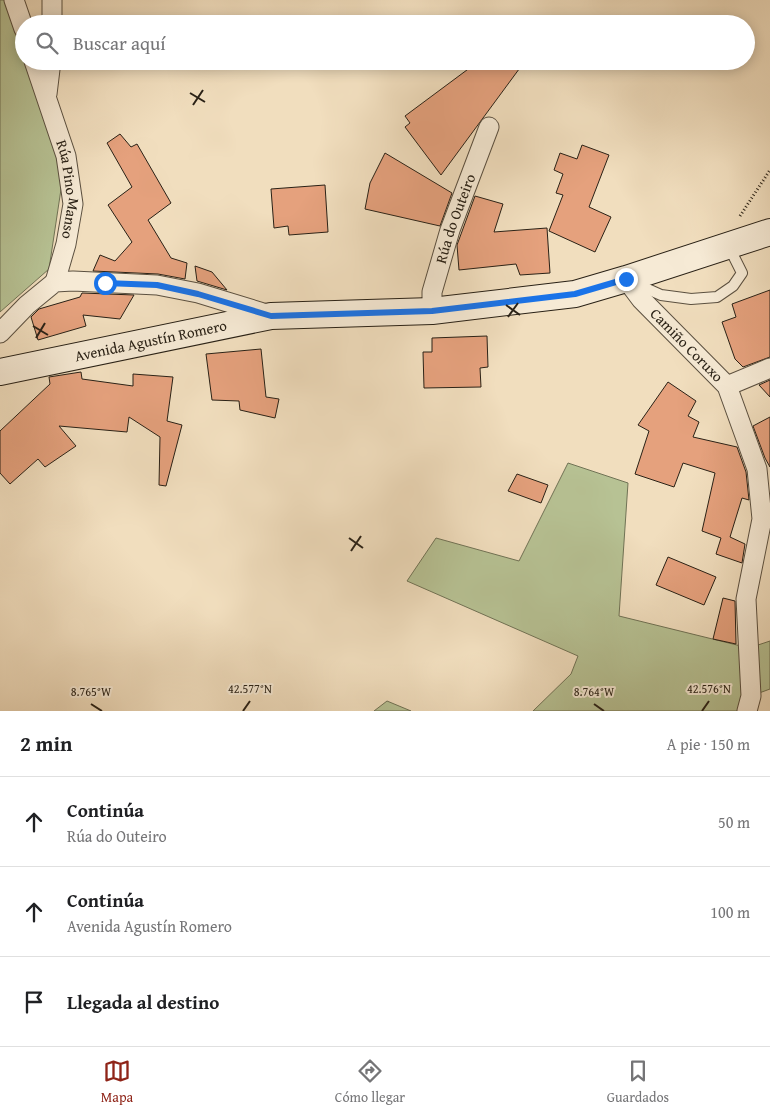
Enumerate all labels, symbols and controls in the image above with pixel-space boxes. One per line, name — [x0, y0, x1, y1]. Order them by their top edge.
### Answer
search box — [15, 15, 755, 70]
icon: search — [33, 29, 61, 57]
text: Buscar aquí — [73, 29, 166, 57]
street label: Rúa Pino Manso — [51, 137, 85, 241]
street label: Rúa do Outeiro — [430, 170, 480, 266]
route end — [615, 268, 638, 291]
route start — [94, 272, 117, 295]
street label: Camiño Coruxo — [646, 303, 729, 387]
street label: Avenida Agustín Romero — [73, 314, 229, 366]
text: 42.577°N — [228, 680, 272, 697]
text: 42.576°N — [687, 680, 731, 697]
text: 8.765°W — [71, 683, 112, 700]
text: 8.764°W — [574, 683, 615, 700]
text: 2 min — [20, 728, 72, 759]
text: A pie · 150 m — [667, 732, 750, 756]
text: Continúa — [67, 796, 144, 824]
icon: ahead — [20, 808, 48, 836]
text: 50 m — [718, 810, 750, 834]
text: Rúa do Outeiro — [67, 824, 167, 848]
text: Continúa — [67, 886, 144, 914]
icon: ahead — [20, 898, 48, 926]
text: 100 m — [710, 900, 750, 924]
text: Avenida Agustín Romero — [67, 914, 232, 938]
icon: arrive — [20, 988, 48, 1016]
text: Llegada al destino — [67, 988, 219, 1016]
tab: Mapa — [101, 1057, 133, 1107]
tab: Cómo llegar — [335, 1057, 405, 1107]
tab: Guardados — [607, 1057, 669, 1107]

